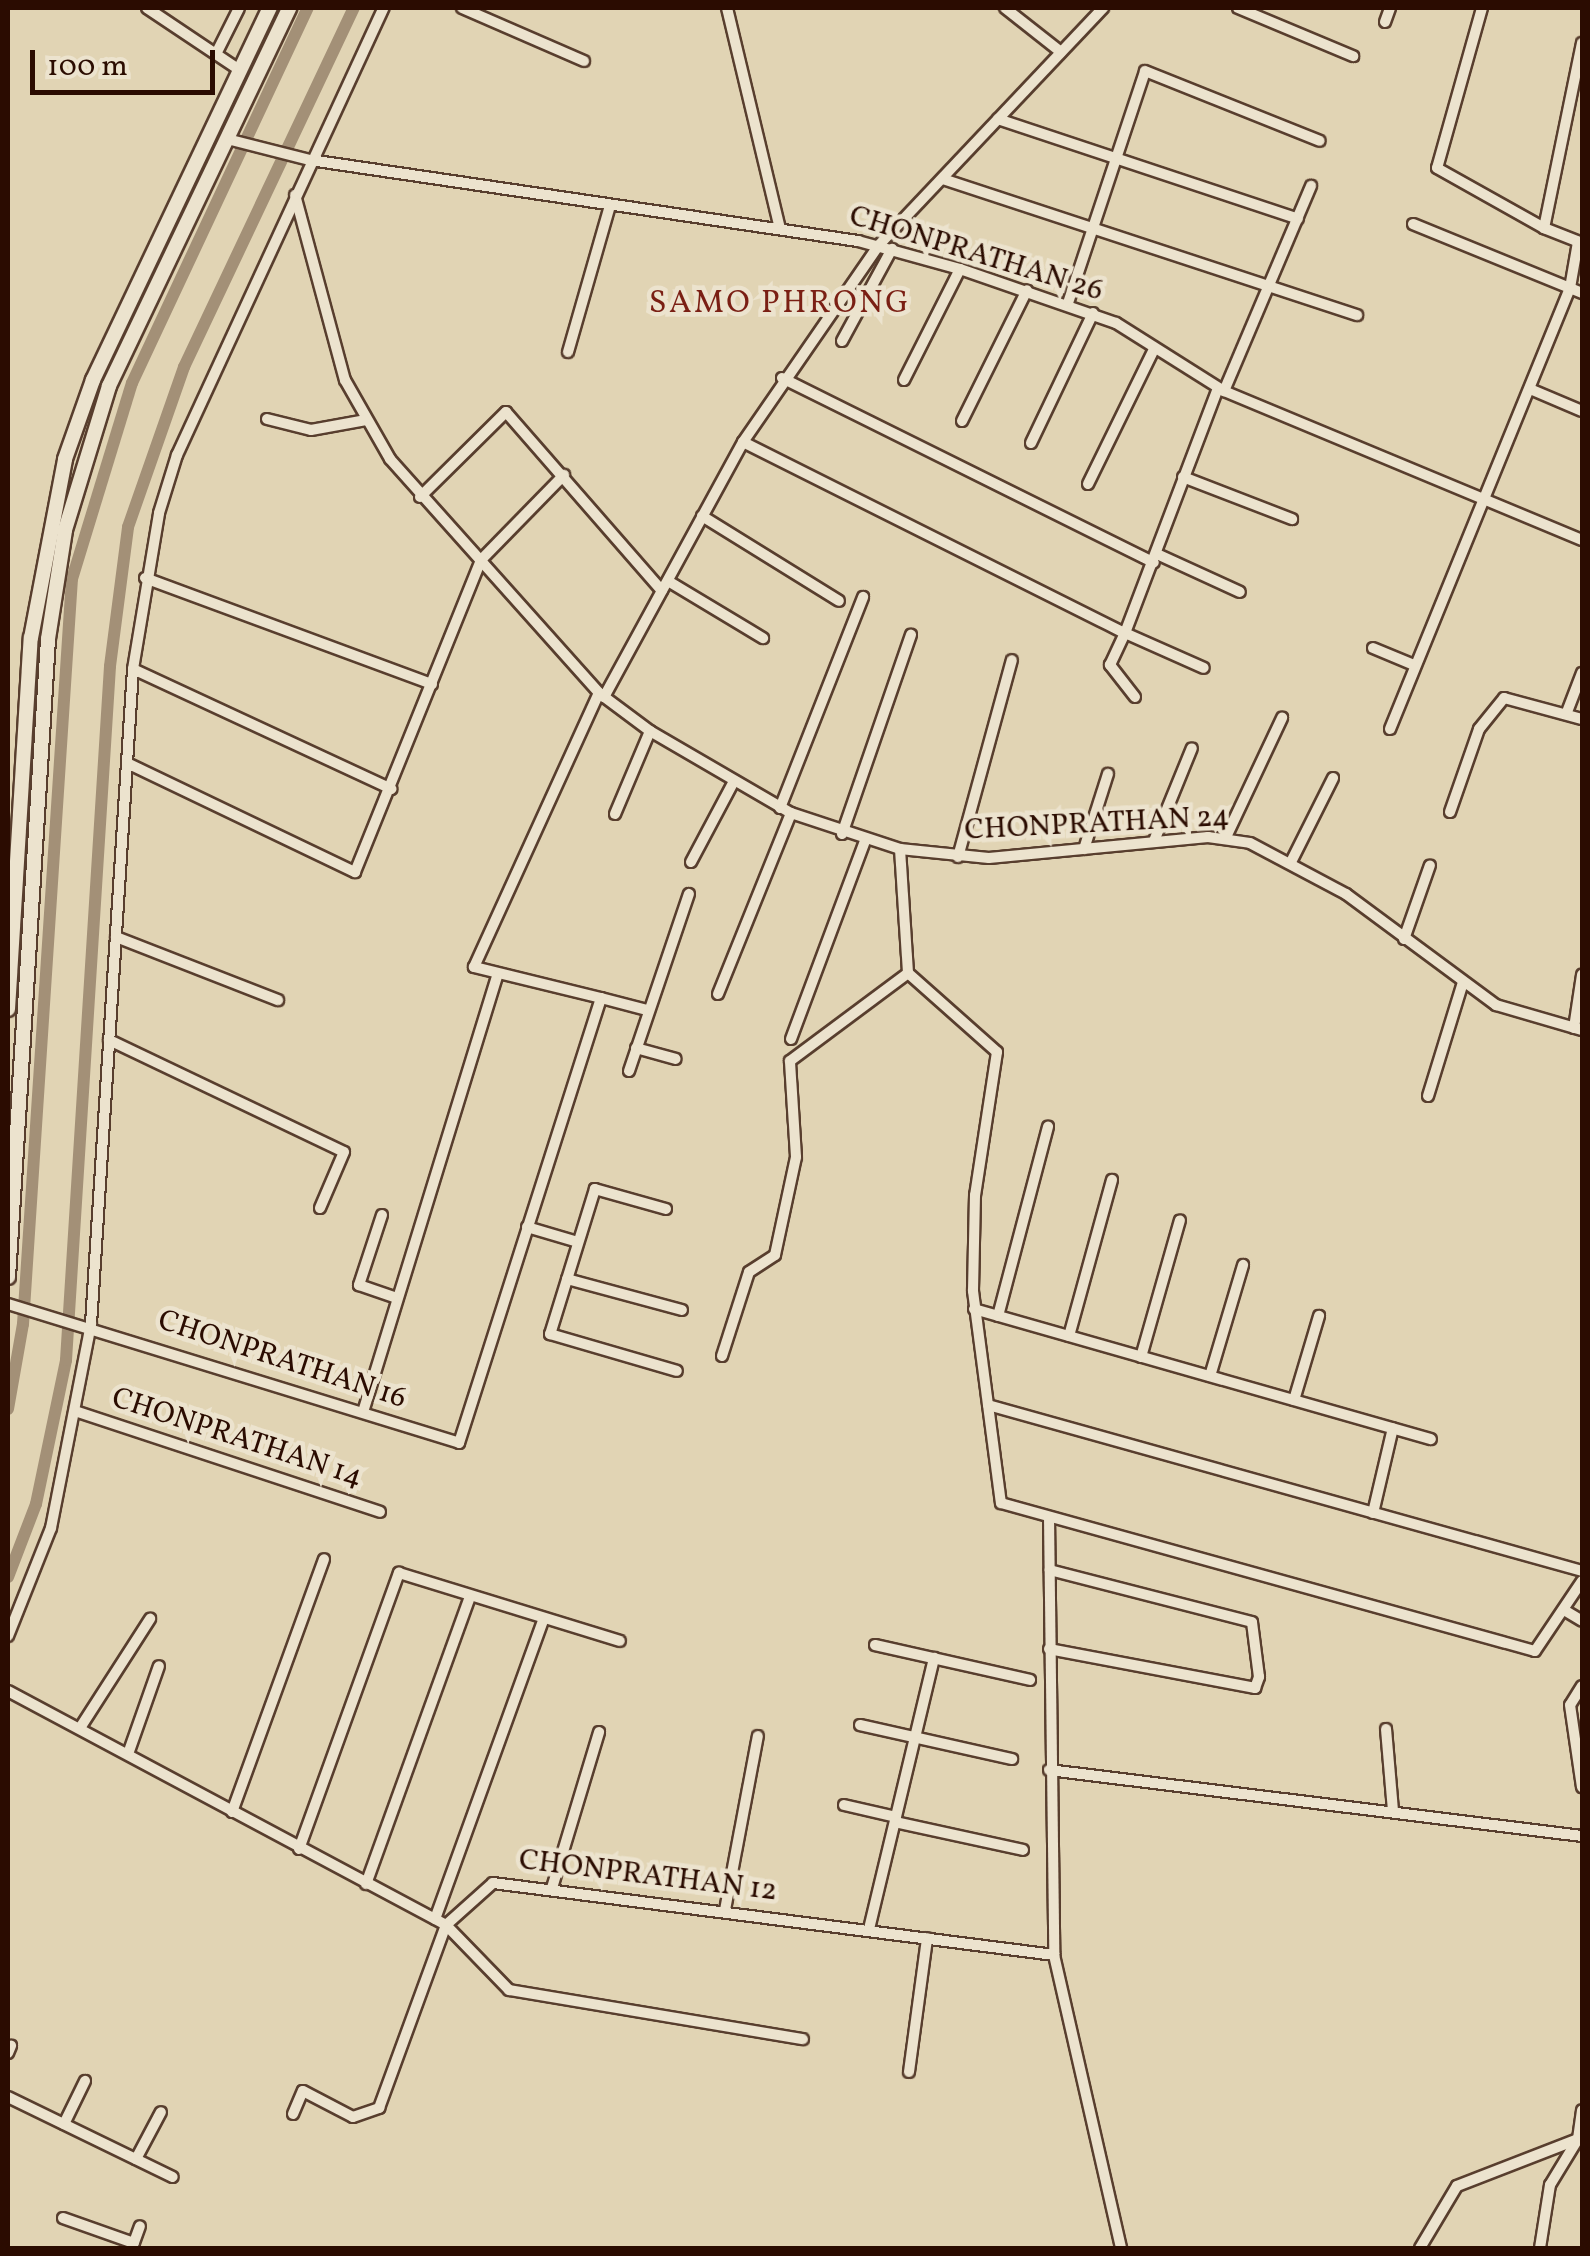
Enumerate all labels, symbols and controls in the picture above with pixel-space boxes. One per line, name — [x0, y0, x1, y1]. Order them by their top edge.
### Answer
scale bar — [35, 30, 220, 92]
text: 100 m — [47, 46, 128, 88]
street label: CHONPRATHAN 26 — [845, 198, 1107, 310]
district label: SAMO PHRONG — [649, 285, 911, 323]
street label: CHONPRATHAN 24 — [964, 799, 1230, 849]
street label: CHONPRATHAN 16 — [153, 1303, 411, 1417]
street label: CHONPRATHAN 14 — [107, 1380, 367, 1496]
street label: CHONPRATHAN 12 — [517, 1842, 779, 1910]

